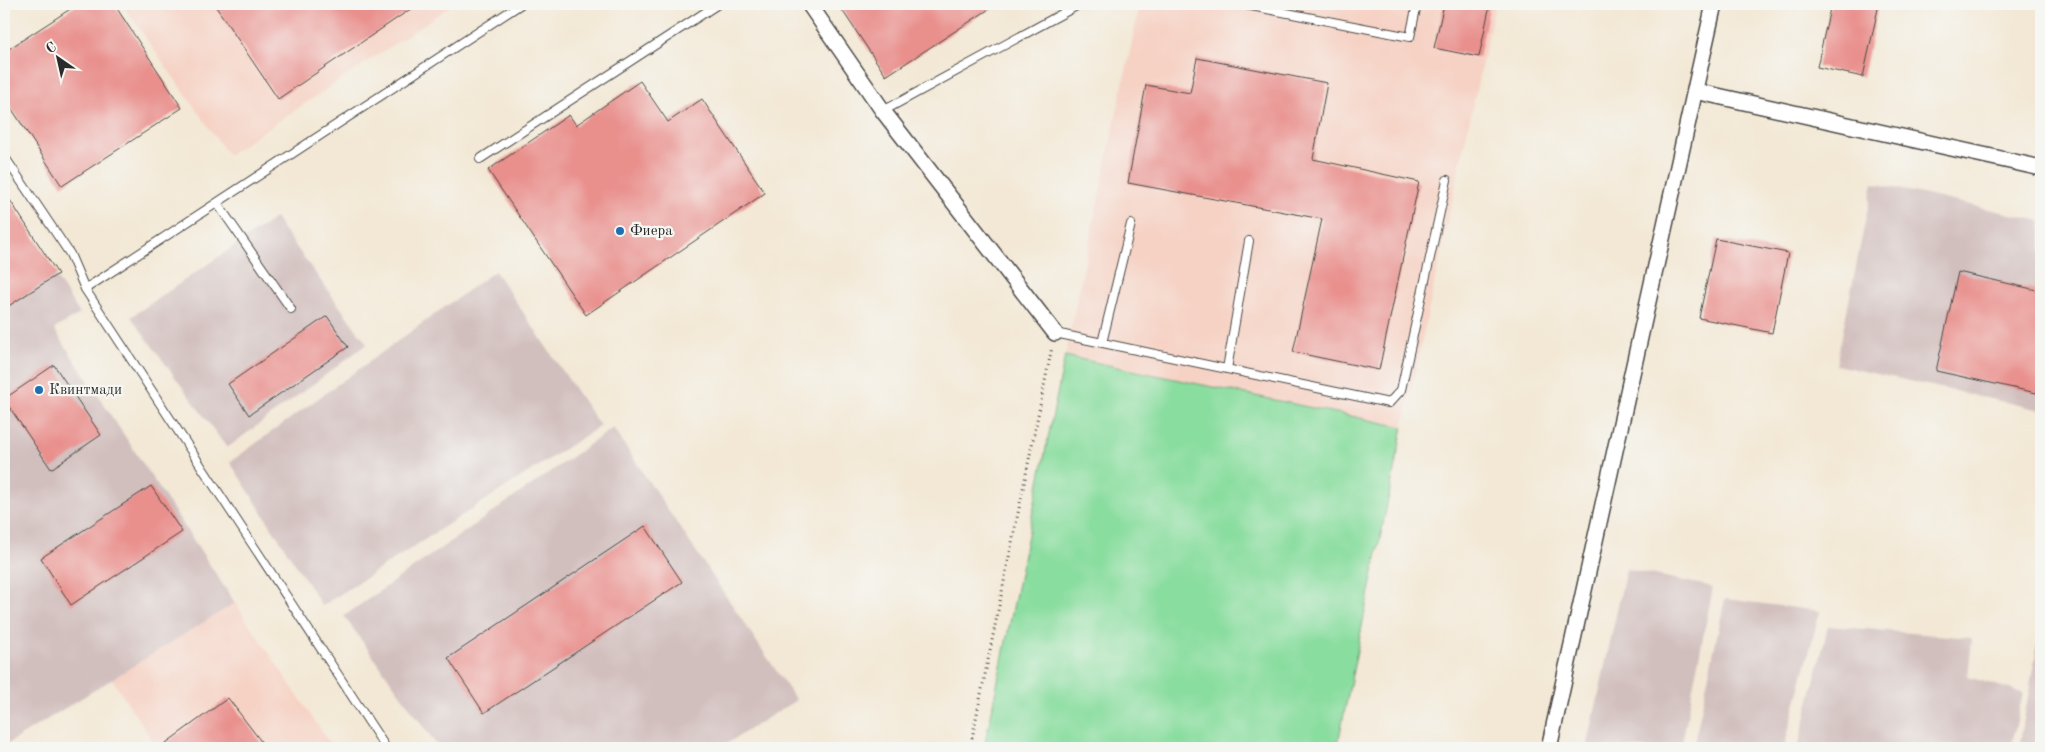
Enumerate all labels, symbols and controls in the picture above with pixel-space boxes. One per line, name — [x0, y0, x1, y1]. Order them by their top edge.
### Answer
north arrow — [32, 32, 82, 82]
text: С — [44, 40, 59, 56]
place label: Фиера — [630, 224, 673, 239]
marker: Фиера — [614, 225, 626, 237]
place label: Квинтмади — [49, 383, 122, 398]
marker: Квинтмади — [33, 384, 45, 396]

